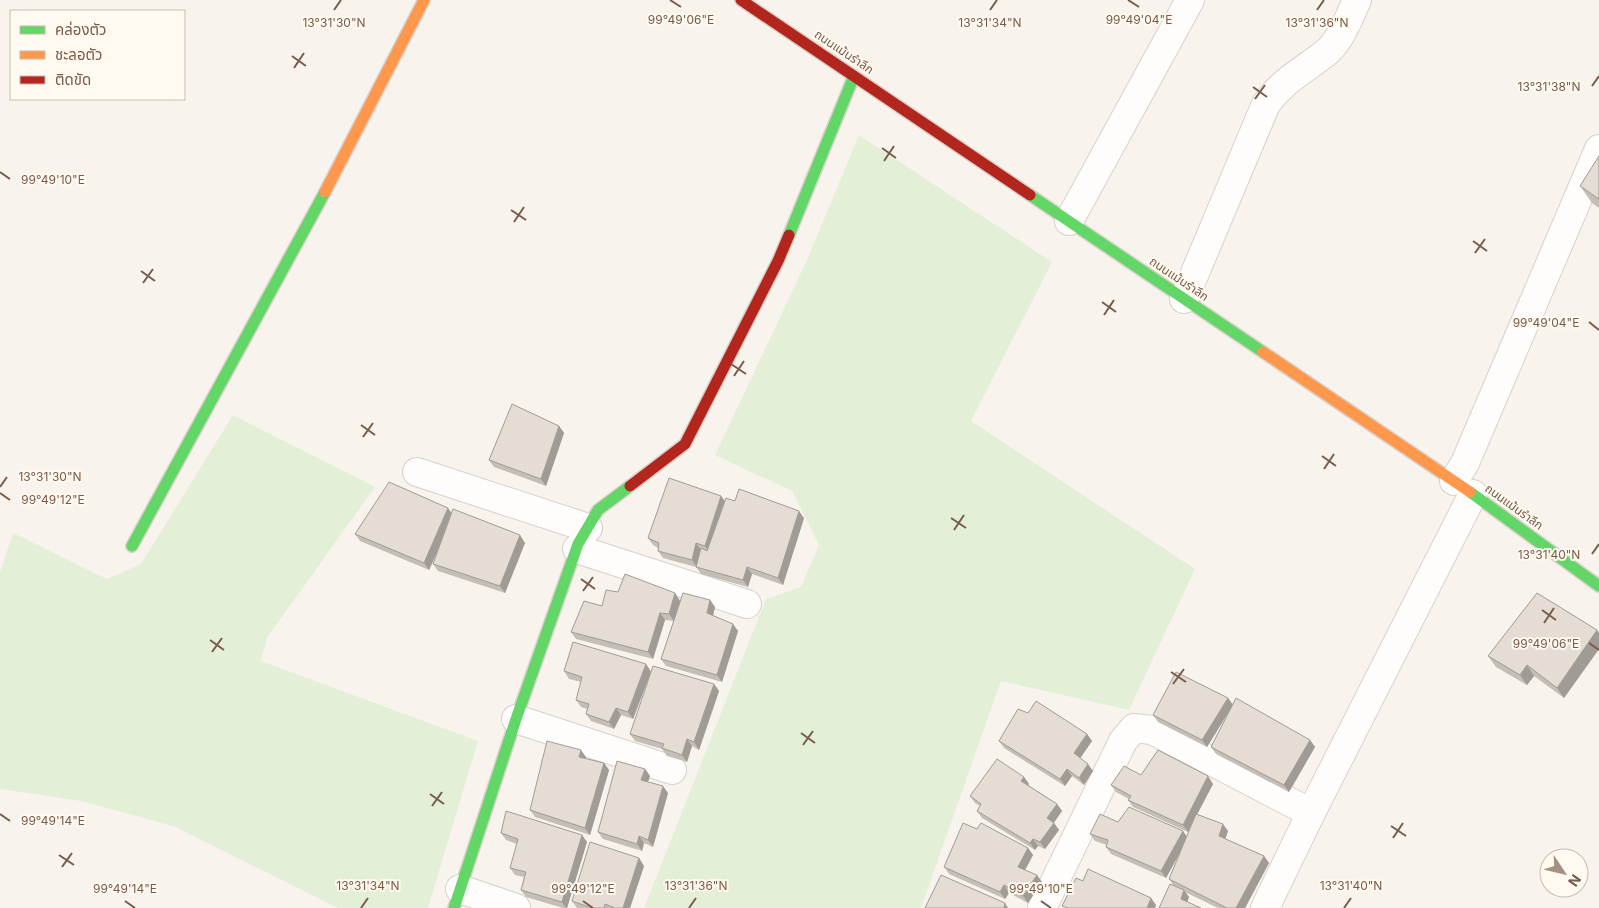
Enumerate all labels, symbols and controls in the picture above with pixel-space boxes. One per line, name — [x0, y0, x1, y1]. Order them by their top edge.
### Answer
legend — [10, 10, 185, 100]
text: 99°49'06"E — [648, 12, 714, 27]
text: 99°49'04"E — [1106, 12, 1172, 27]
text: 13°31'30"N — [302, 15, 366, 30]
text: 13°31'34"N — [958, 15, 1022, 30]
text: 13°31'36"N — [1286, 15, 1348, 30]
text: คล่องตัว — [55, 20, 106, 39]
street label: ถนนแม้นรำลึก — [812, 26, 877, 77]
text: ชะลอตัว — [55, 45, 102, 64]
text: ติดขัด — [55, 70, 91, 89]
text: 13°31'38"N — [1518, 79, 1580, 94]
text: 99°49'10"E — [21, 172, 85, 187]
street label: ถนนแม้นรำลึก — [1147, 253, 1212, 304]
text: 99°49'04"E — [1513, 315, 1579, 330]
text: 13°31'30"N — [18, 469, 82, 484]
street label: ถนนแม้นรำลึก — [1482, 480, 1546, 533]
text: 99°49'12"E — [21, 492, 85, 507]
text: 13°31'40"N — [1518, 547, 1580, 562]
text: 99°49'06"E — [1513, 636, 1579, 651]
text: 99°49'14"E — [21, 813, 85, 828]
north arrow — [1539, 848, 1589, 898]
text: N — [1565, 871, 1585, 890]
text: 13°31'34"N — [336, 878, 400, 893]
text: 13°31'36"N — [665, 878, 727, 893]
text: 13°31'40"N — [1320, 878, 1382, 893]
text: 99°49'14"E — [93, 881, 157, 896]
text: 99°49'12"E — [551, 881, 615, 896]
text: 99°49'10"E — [1009, 881, 1073, 896]

